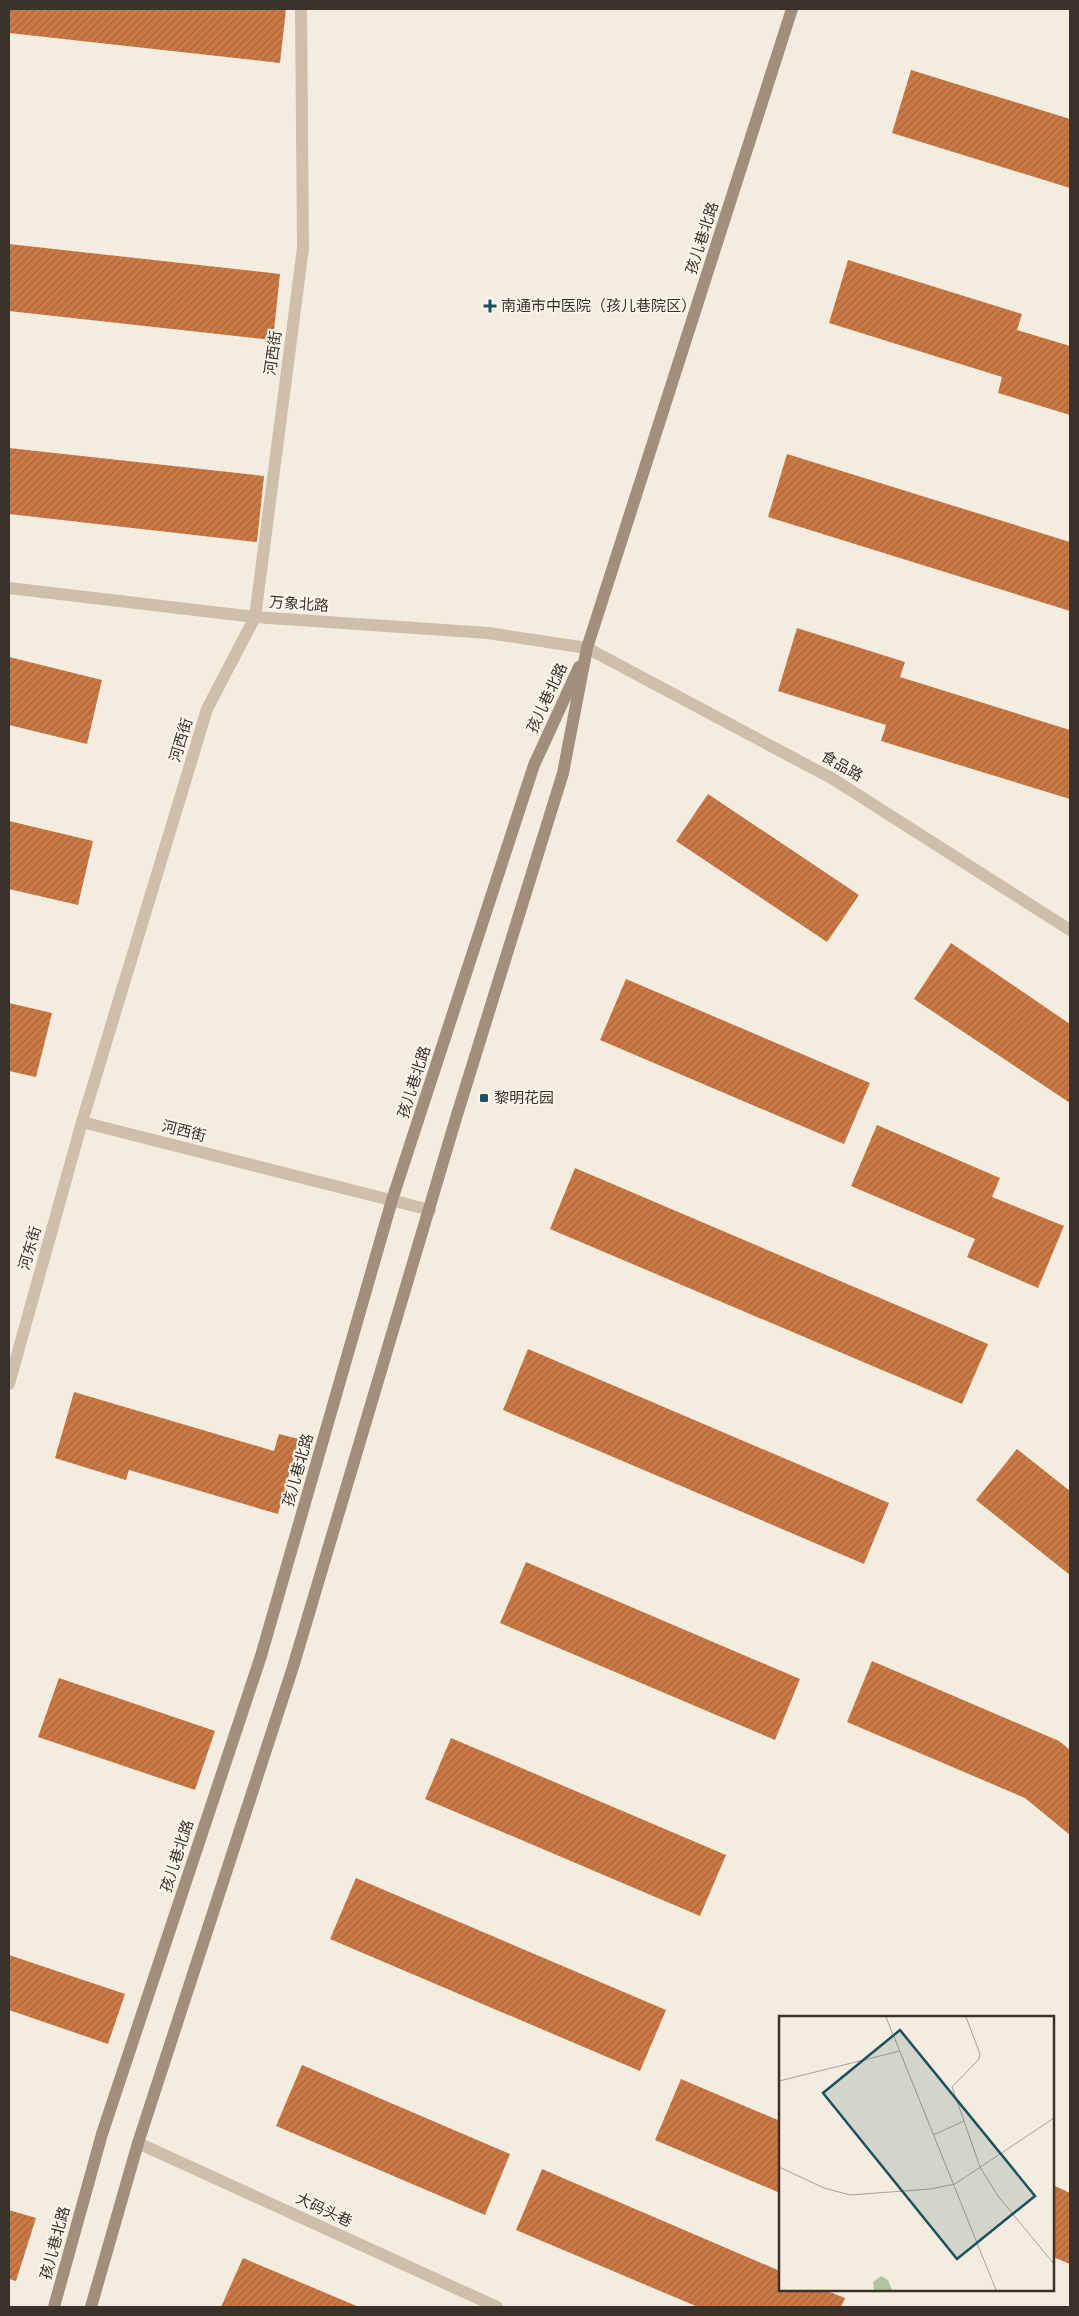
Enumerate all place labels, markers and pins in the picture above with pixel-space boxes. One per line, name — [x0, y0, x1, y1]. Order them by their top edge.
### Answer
place label: 南通市中医院（孩儿巷院区） — [501, 296, 696, 314]
marker: 南通市中医院（孩儿巷院区） — [483, 299, 497, 313]
place label: 黎明花园 — [494, 1088, 554, 1106]
marker: 黎明花园 — [478, 1092, 490, 1104]

